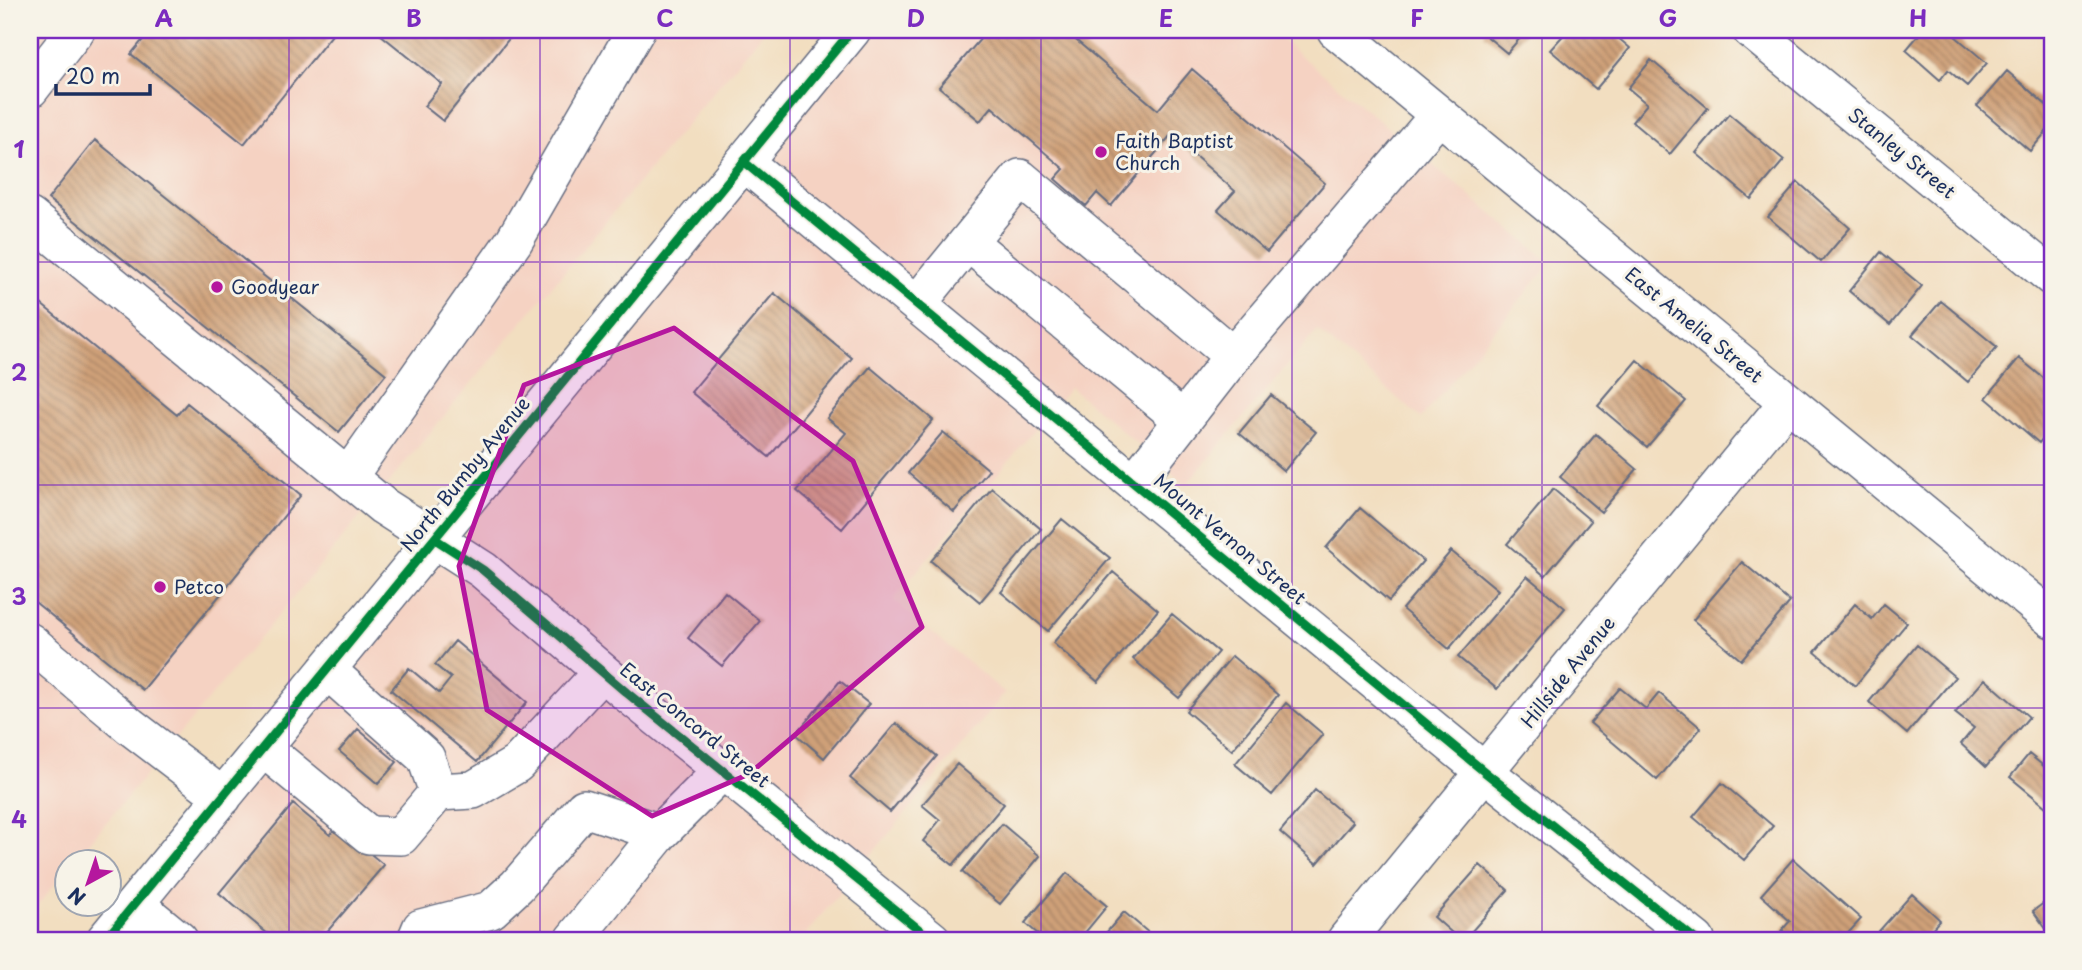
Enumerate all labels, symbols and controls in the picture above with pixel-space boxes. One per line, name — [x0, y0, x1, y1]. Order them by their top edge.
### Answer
text: A — [155, 0, 173, 35]
text: B — [406, 0, 422, 35]
text: C — [656, 0, 674, 35]
text: D — [907, 0, 925, 35]
text: E — [1159, 0, 1173, 35]
text: F — [1410, 0, 1424, 35]
text: G — [1659, 0, 1677, 35]
text: H — [1909, 0, 1927, 35]
scale bar — [56, 52, 150, 96]
text: 20 m — [66, 59, 120, 91]
street label: Stanley Street — [1843, 100, 1963, 205]
place label: Faith Baptist Church — [1115, 126, 1234, 176]
text: 1 — [14, 131, 25, 166]
marker: Faith Baptist Church — [1093, 144, 1109, 160]
street label: East Amelia Street — [1620, 260, 1770, 389]
place label: Goodyear — [231, 272, 319, 300]
marker: Goodyear — [209, 279, 225, 295]
text: 2 — [11, 354, 27, 389]
street label: North Bumby Avenue — [393, 390, 536, 557]
street label: Mount Vernon Street — [1148, 466, 1313, 611]
place label: Petco — [174, 572, 224, 600]
text: 3 — [11, 578, 27, 613]
marker: Petco — [152, 579, 168, 595]
street label: Hillside Avenue — [1513, 609, 1621, 733]
street label: East Concord Street — [615, 655, 777, 794]
text: 4 — [11, 801, 27, 836]
north arrow — [52, 848, 122, 918]
text: N — [62, 881, 91, 912]

